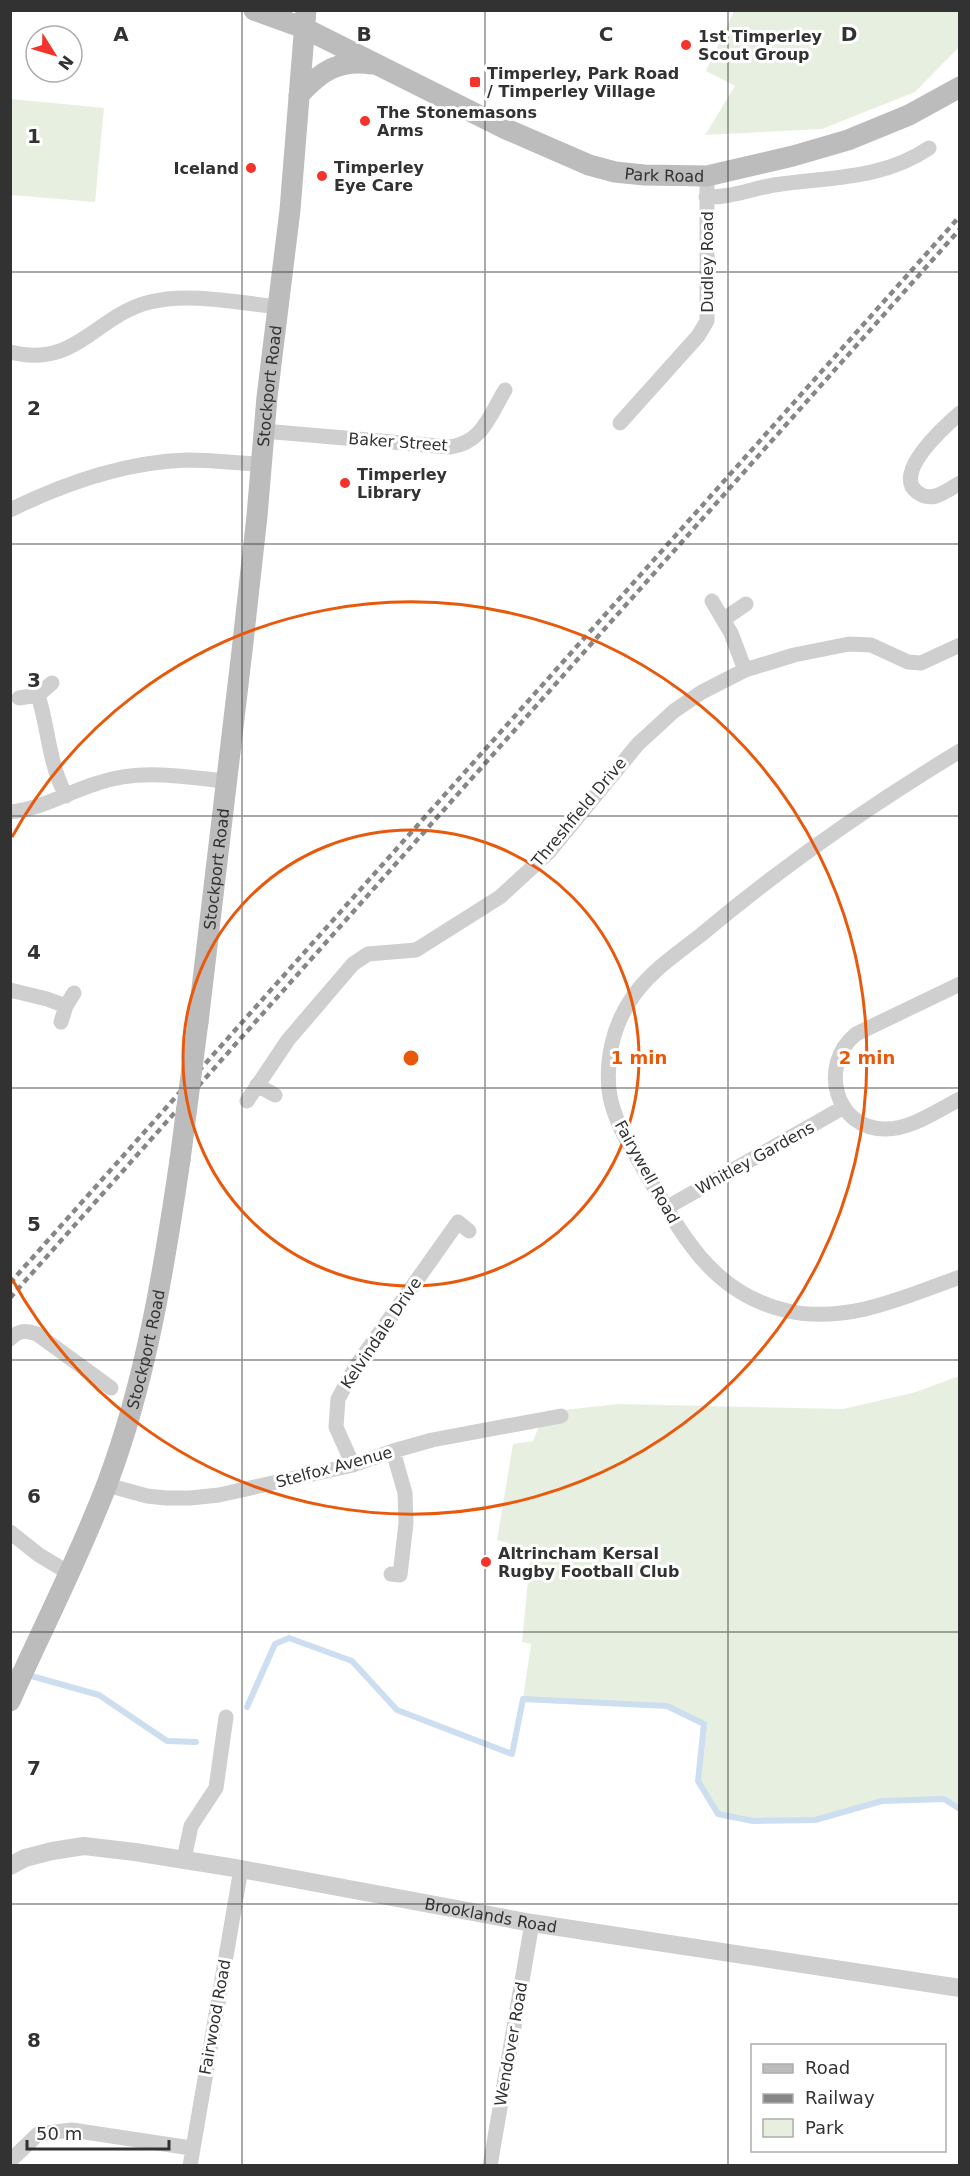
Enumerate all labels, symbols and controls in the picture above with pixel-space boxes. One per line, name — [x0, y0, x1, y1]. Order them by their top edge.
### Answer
text: A — [113, 22, 129, 46]
text: B — [356, 22, 372, 46]
text: C — [599, 22, 613, 46]
text: D — [841, 22, 857, 46]
north arrow — [24, 24, 84, 84]
place label: 1st Timperley Scout Group — [698, 27, 822, 64]
marker: 1st Timperley Scout Group — [679, 38, 693, 52]
text: N — [54, 52, 77, 74]
place label: Timperley, Park Road / Timperley Village — [487, 64, 679, 101]
marker: Timperley, Park Road / Timperley Village — [468, 75, 482, 89]
place label: The Stonemasons Arms — [377, 103, 537, 140]
marker: The Stonemasons Arms — [358, 114, 372, 128]
text: 1 — [27, 124, 41, 148]
place label: Timperley Eye Care — [334, 158, 425, 195]
place label: Iceland — [174, 159, 239, 178]
marker: Iceland — [244, 161, 258, 175]
street label: Park Road — [624, 164, 705, 185]
marker: Timperley Eye Care — [315, 169, 329, 183]
street label: Dudley Road — [698, 211, 717, 313]
street label: Stockport Road — [253, 324, 285, 448]
text: 2 — [27, 396, 41, 420]
street label: Baker Street — [348, 429, 448, 455]
place label: Timperley Library — [357, 465, 448, 502]
marker: Timperley Library — [338, 476, 352, 490]
text: 3 — [27, 668, 41, 692]
street label: Threshfield Drive — [527, 754, 630, 871]
street label: Stockport Road — [199, 807, 233, 931]
text: 4 — [27, 940, 41, 964]
text: 1 min — [611, 1047, 667, 1068]
text: 2 min — [839, 1047, 895, 1068]
centre of rings — [401, 1048, 421, 1068]
street label: Fairywell Road — [611, 1117, 683, 1227]
street label: Whitley Gardens — [692, 1118, 818, 1198]
text: 5 — [27, 1212, 41, 1236]
street label: Kelvindale Drive — [337, 1274, 425, 1392]
street label: Stockport Road — [122, 1288, 168, 1411]
street label: Stelfox Avenue — [274, 1442, 394, 1492]
text: 6 — [27, 1484, 41, 1508]
place label: Altrincham Kersal Rugby Football Club — [498, 1544, 679, 1581]
marker: Altrincham Kersal Rugby Football Club — [479, 1555, 493, 1569]
text: 7 — [27, 1756, 41, 1780]
street label: Brooklands Road — [423, 1894, 558, 1936]
street label: Fairwood Road — [196, 1958, 234, 2076]
street label: Wendover Road — [491, 1980, 531, 2108]
text: 8 — [27, 2028, 41, 2052]
legend — [751, 2044, 946, 2152]
text: Road — [805, 2057, 850, 2078]
text: Railway — [805, 2087, 875, 2108]
scale bar — [27, 2113, 170, 2151]
text: Park — [805, 2117, 844, 2138]
text: 50 m — [36, 2123, 82, 2144]

